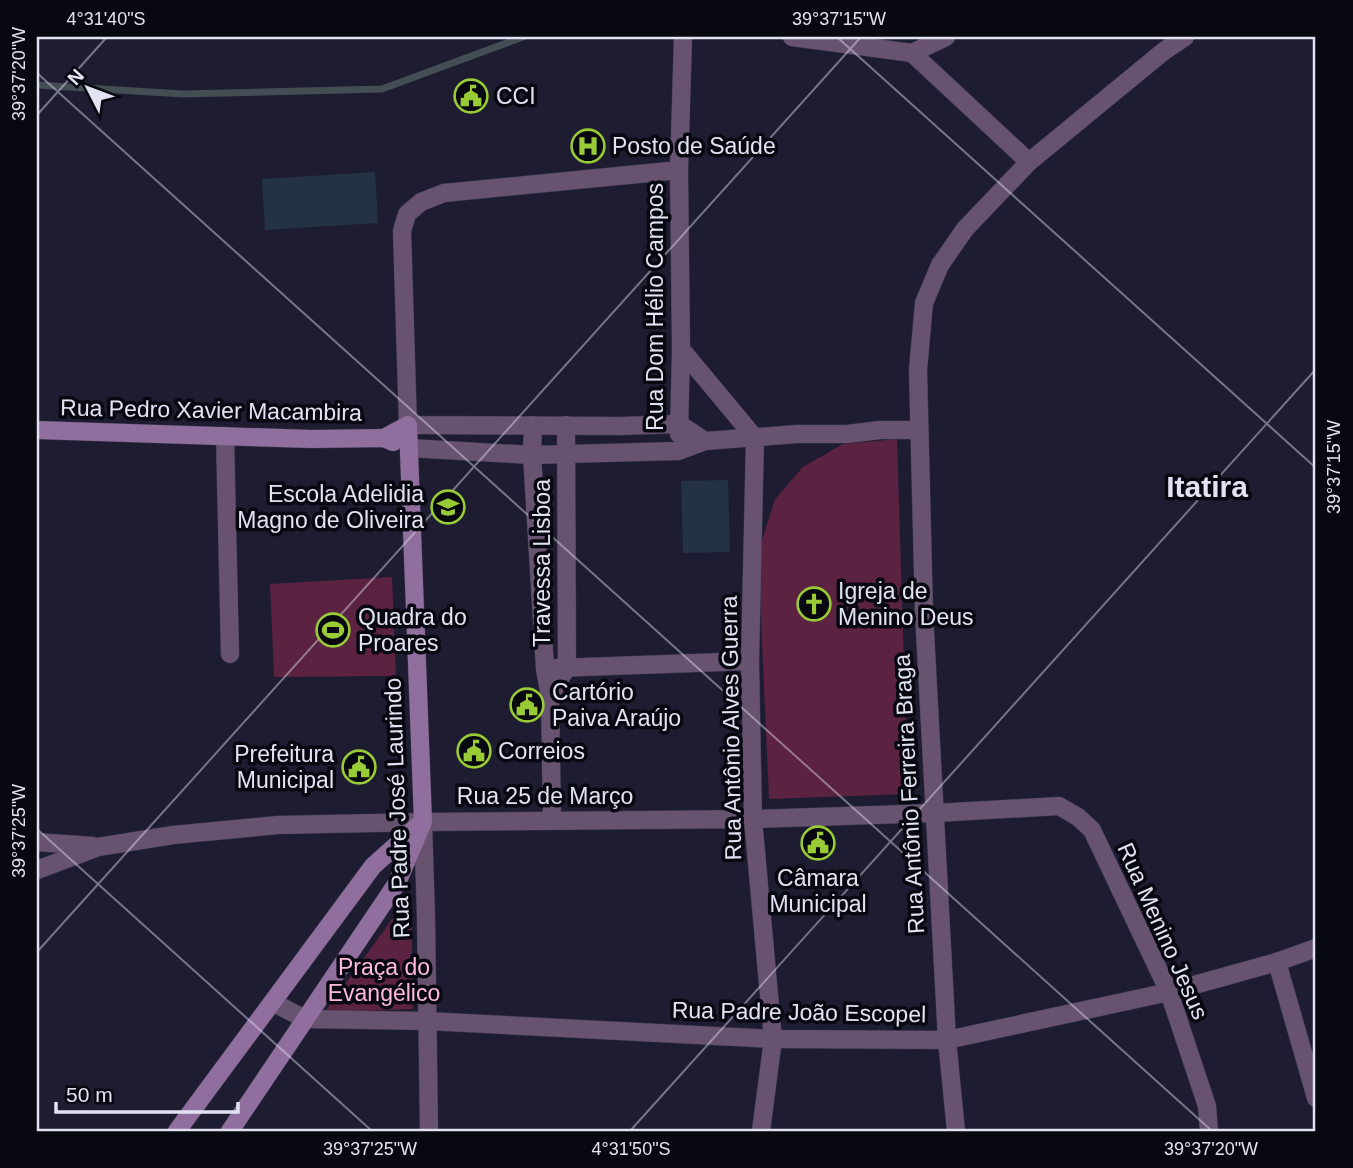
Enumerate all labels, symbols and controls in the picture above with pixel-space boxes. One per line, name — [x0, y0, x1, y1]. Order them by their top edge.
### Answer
text: 4°31'40"S — [66, 9, 146, 29]
text: 39°37'15"W — [792, 9, 886, 29]
text: 39°37'20"W — [9, 27, 29, 121]
north arrow — [52, 52, 122, 122]
text: N — [63, 65, 88, 89]
public building icon: CCI — [452, 77, 490, 115]
place label: CCI — [496, 83, 536, 109]
hospital icon: Posto de Saúde — [569, 127, 607, 165]
place label: Posto de Saúde — [612, 133, 776, 159]
street label: Rua Dom Hélio Campos — [642, 183, 668, 431]
street label: Rua Pedro Xavier Macambira — [60, 394, 362, 426]
text: 39°37'15"W — [1324, 420, 1344, 514]
district label: Itatira — [1166, 470, 1248, 503]
street label: Travessa Lisboa — [529, 479, 555, 647]
place label: Escola Adelidia Magno de Oliveira — [237, 481, 424, 533]
school or university icon: Escola Adelidia Magno de Oliveira — [429, 488, 467, 526]
place label: Igreja de Menino Deus — [838, 578, 974, 630]
church icon: Igreja de Menino Deus — [795, 585, 833, 623]
street label: Rua Antônio Alves Guerra — [716, 595, 746, 861]
place label: Quadra do Proares — [358, 604, 467, 656]
sports icon: Quadra do Proares — [314, 611, 352, 649]
street label: Rua Antônio Ferreira Braga — [889, 653, 929, 934]
street label: Rua Padre José Laurindo — [379, 677, 415, 939]
place label: Cartório Paiva Araújo — [552, 679, 681, 731]
public building icon: Cartório Paiva Araújo — [508, 686, 546, 724]
public building icon: Correios — [455, 732, 493, 770]
place label: Correios — [498, 738, 585, 764]
place label: Prefeitura Municipal — [234, 741, 334, 793]
public building icon: Prefeitura Municipal — [340, 748, 378, 786]
street label: Rua 25 de Março — [457, 783, 633, 809]
text: 39°37'25"W — [9, 784, 29, 878]
public building icon: Câmara Municipal — [799, 824, 837, 862]
street label: Rua Menino Jesus — [1112, 839, 1214, 1023]
place label: Câmara Municipal — [769, 865, 867, 917]
park label: Praça do Evangélico — [328, 954, 440, 1006]
street label: Rua Padre João Escopel — [672, 997, 926, 1027]
scale bar — [56, 1070, 238, 1114]
text: 50 m — [66, 1083, 113, 1106]
text: 39°37'25"W — [323, 1139, 417, 1159]
text: 4°31'50"S — [591, 1139, 671, 1159]
text: 39°37'20"W — [1164, 1139, 1258, 1159]

